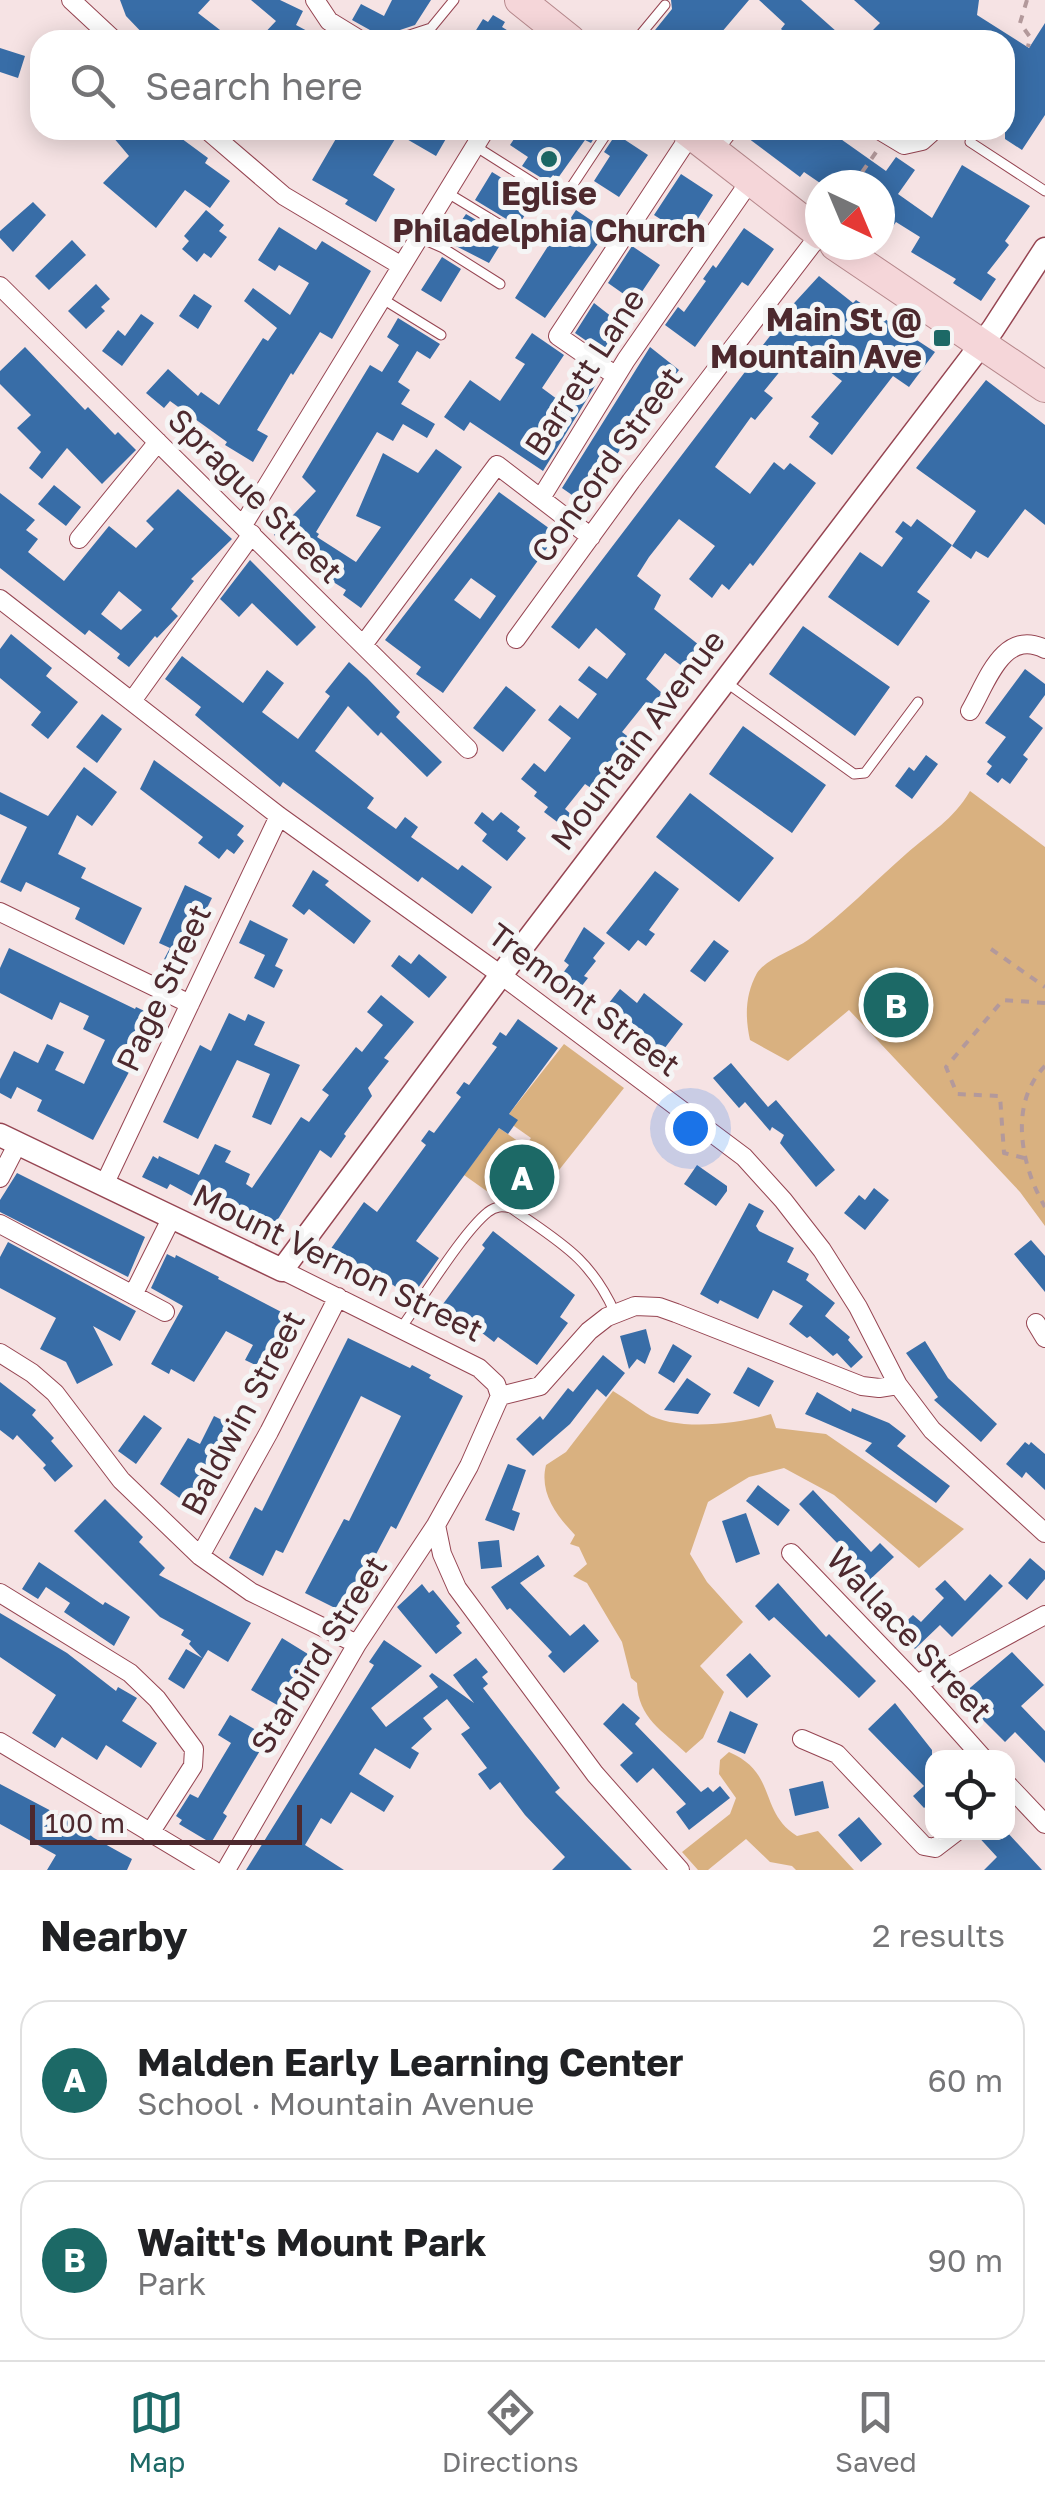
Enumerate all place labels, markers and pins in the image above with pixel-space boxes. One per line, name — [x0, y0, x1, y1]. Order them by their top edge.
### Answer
marker: Eglise Philadelphia Church — [538, 148, 560, 170]
place label: Eglise Philadelphia Church — [392, 174, 706, 249]
place label: Main St @ Mountain Ave — [710, 300, 922, 375]
marker: Main St @ Mountain Ave — [931, 327, 953, 349]
pin: B — [864, 968, 928, 1042]
pin: A — [490, 1140, 554, 1214]

